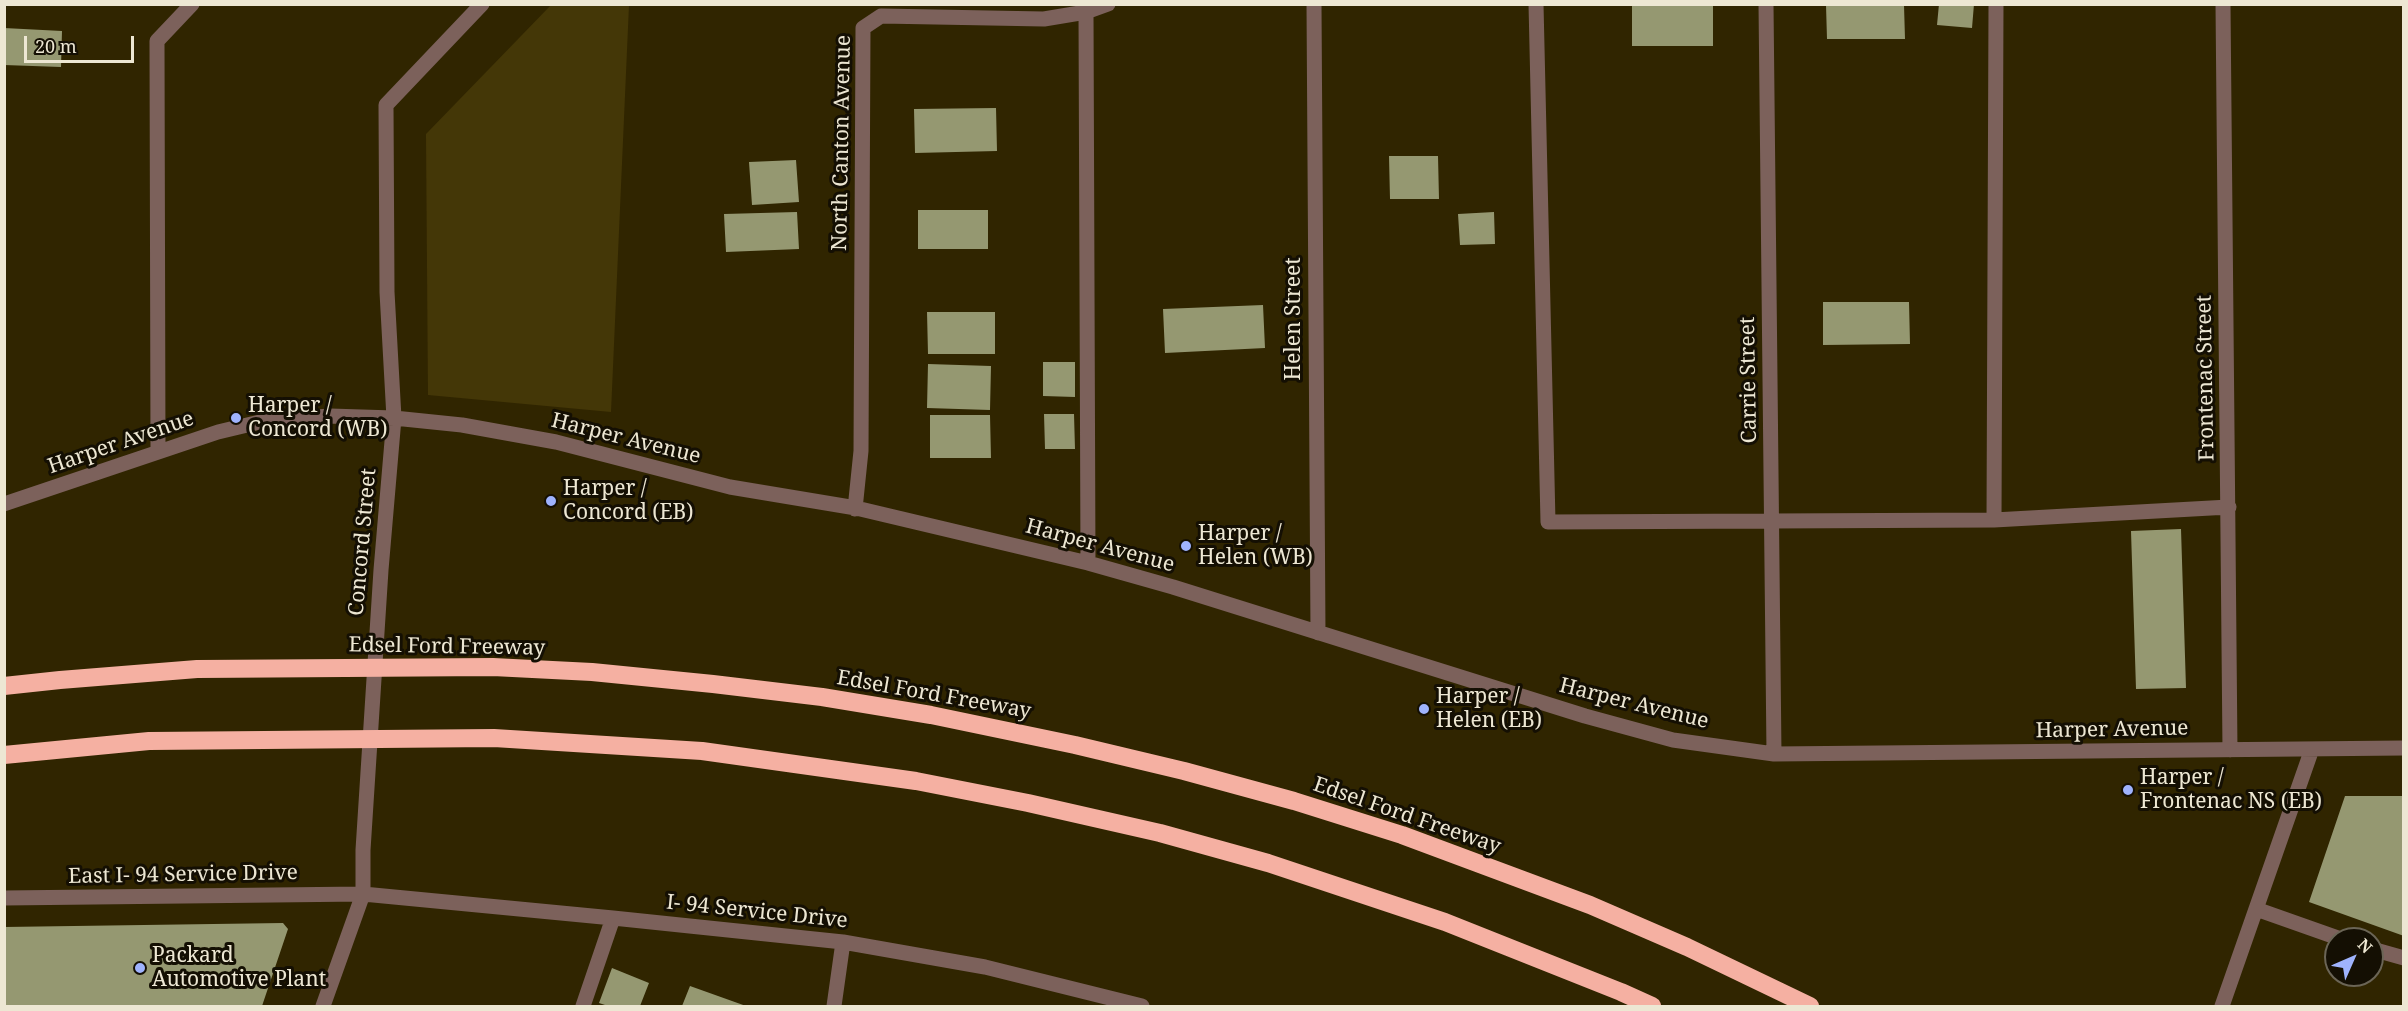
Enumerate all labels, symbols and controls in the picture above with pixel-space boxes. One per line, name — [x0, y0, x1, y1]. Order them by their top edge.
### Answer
scale bar — [27, 24, 136, 62]
text: 20 m — [35, 34, 77, 58]
street label: North Canton Avenue — [828, 35, 856, 251]
street label: Helen Street — [1281, 257, 1307, 381]
street label: Frontenac Street — [2192, 295, 2220, 461]
street label: Carrie Street — [1735, 317, 1763, 443]
place label: Harper / Concord (WB) — [248, 393, 388, 443]
street label: Harper Avenue — [45, 406, 197, 480]
street label: Harper Avenue — [549, 408, 703, 470]
marker: Harper / Concord (WB) — [229, 411, 243, 425]
street label: Concord Street — [344, 467, 382, 617]
place label: Harper / Concord (EB) — [563, 476, 694, 526]
marker: Harper / Concord (EB) — [544, 494, 558, 508]
street label: Harper Avenue — [1023, 514, 1177, 578]
place label: Harper / Helen (WB) — [1198, 521, 1313, 571]
marker: Harper / Helen (WB) — [1179, 539, 1193, 553]
street label: Edsel Ford Freeway — [348, 633, 546, 661]
street label: Edsel Ford Freeway — [835, 666, 1033, 724]
street label: Harper Avenue — [1557, 673, 1711, 735]
place label: Harper / Helen (EB) — [1436, 684, 1542, 734]
marker: Harper / Helen (EB) — [1417, 702, 1431, 716]
street label: Harper Avenue — [2035, 716, 2189, 744]
place label: Harper / Frontenac NS (EB) — [2140, 765, 2322, 815]
street label: Edsel Ford Freeway — [1310, 772, 1504, 860]
marker: Harper / Frontenac NS (EB) — [2121, 783, 2135, 797]
street label: East I- 94 Service Drive — [68, 860, 298, 890]
street label: I- 94 Service Drive — [665, 890, 849, 934]
north arrow — [2324, 927, 2384, 987]
text: N — [2353, 933, 2378, 958]
place label: Packard Automotive Plant — [152, 943, 326, 993]
marker: Packard Automotive Plant — [133, 961, 147, 975]

